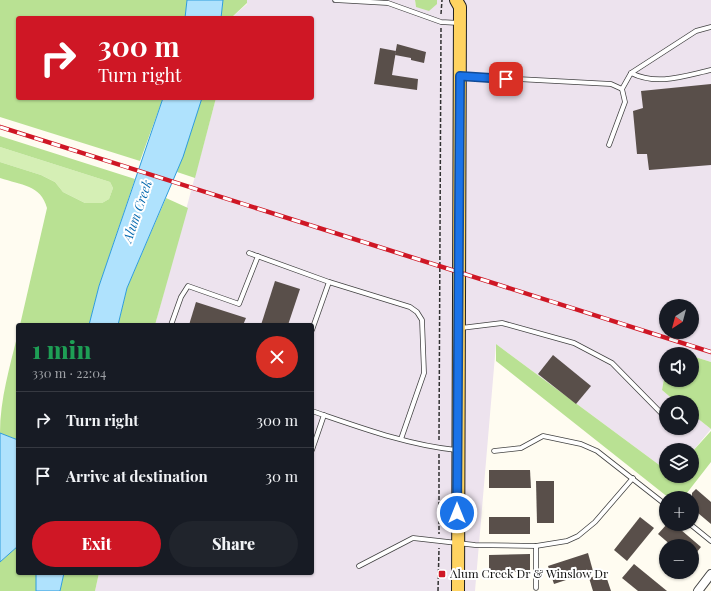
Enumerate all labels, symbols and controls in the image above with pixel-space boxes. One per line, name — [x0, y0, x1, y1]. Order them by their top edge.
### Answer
text: 300 m — [98, 27, 180, 64]
icon: right — [32, 32, 84, 84]
pin — [489, 62, 523, 96]
text: Turn right — [98, 63, 181, 87]
icon: arrive — [495, 68, 517, 90]
water label: Alum Creek — [117, 177, 155, 246]
north arrow — [659, 299, 699, 339]
map controls — [659, 299, 699, 579]
text: 1 min — [32, 333, 91, 365]
button: close — [256, 336, 298, 378]
button: sound — [659, 347, 699, 387]
text: 330 m · 22:04 — [32, 364, 106, 381]
button: search — [659, 395, 699, 435]
icon: right — [32, 409, 54, 431]
text: Turn right — [66, 410, 139, 430]
text: 300 m — [256, 410, 298, 430]
button: layers — [659, 443, 699, 483]
icon: arrive — [32, 465, 54, 487]
text: Arrive at destination — [66, 466, 208, 486]
text: 30 m — [265, 466, 298, 486]
button: + — [659, 491, 699, 531]
position arrow — [436, 492, 478, 534]
button: Exit — [32, 521, 161, 567]
button: Share — [169, 521, 298, 567]
button: − — [659, 539, 699, 579]
place label: Alum Creek Dr & Winslow Dr — [449, 565, 609, 581]
marker: Alum Creek Dr & Winslow Dr — [437, 569, 447, 579]

